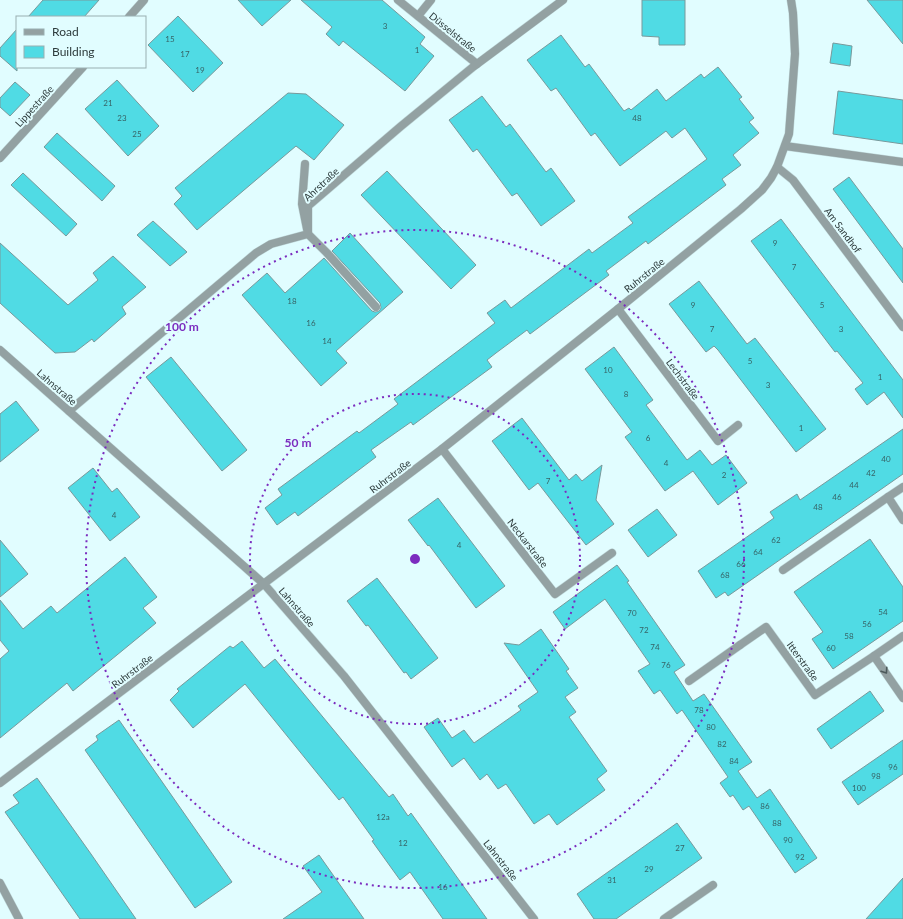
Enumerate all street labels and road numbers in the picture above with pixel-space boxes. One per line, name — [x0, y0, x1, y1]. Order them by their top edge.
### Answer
street label: Düsselstraße — [427, 9, 479, 55]
street label: Lippestraße — [12, 83, 56, 129]
street label: Ahrstraße — [301, 165, 341, 203]
street label: Am Sandhof — [822, 205, 864, 255]
street label: Ruhrstraße — [621, 255, 667, 295]
street label: Lechstraße — [664, 356, 702, 402]
street label: Lahnstraße — [35, 366, 79, 408]
street label: Ruhrstraße — [367, 457, 413, 495]
street label: Neckarstraße — [505, 516, 551, 570]
street label: Lahnstraße — [276, 585, 318, 629]
street label: Itterstraße — [785, 639, 821, 683]
street label: Ruhrstraße — [109, 652, 155, 690]
street label: Lahnstraße — [481, 837, 521, 883]

